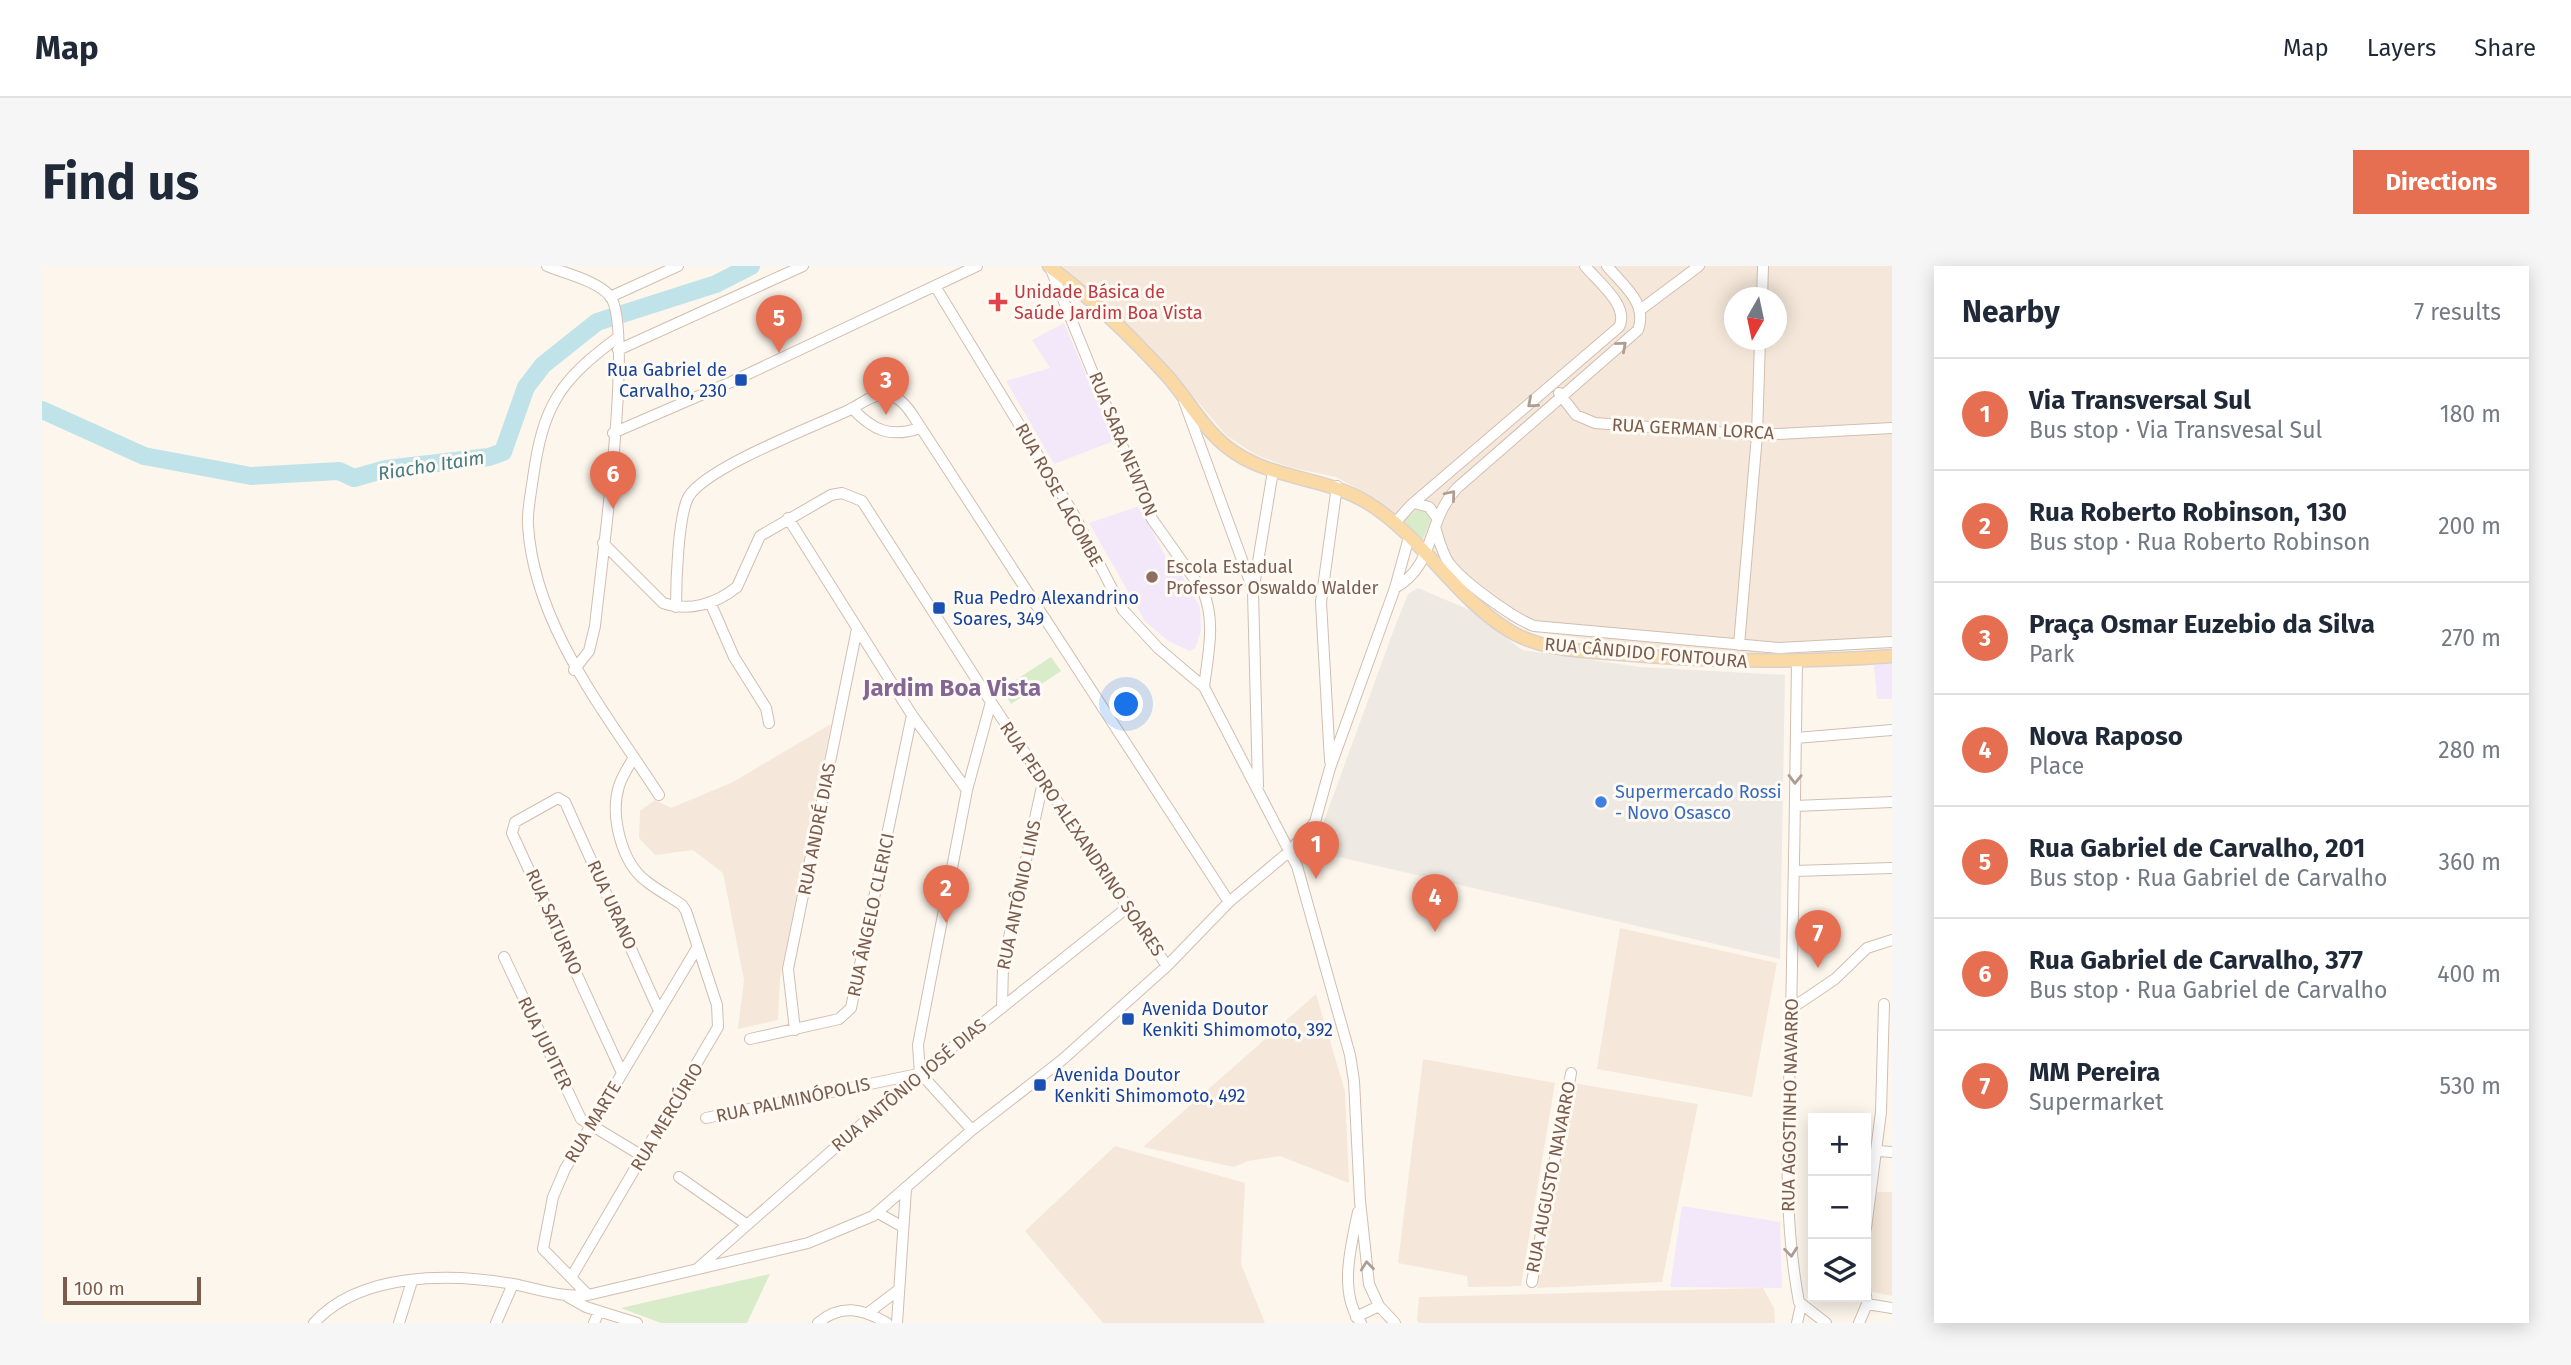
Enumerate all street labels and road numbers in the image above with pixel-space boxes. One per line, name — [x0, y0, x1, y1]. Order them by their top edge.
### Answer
street label: RUA SARA NEWTON — [1084, 369, 1162, 519]
street label: RUA GERMAN LORCA — [1611, 414, 1775, 444]
street label: RUA ROSE LACOMBE — [1010, 419, 1108, 571]
street label: RUA CÂNDIDO FONTOURA — [1544, 633, 1749, 673]
street label: RUA PEDRO ALEXANDRINO SOARES — [995, 717, 1169, 961]
street label: RUA ANDRÉ DIAS — [792, 761, 841, 897]
street label: RUA ANTÔNIO LINS — [992, 818, 1046, 972]
street label: RUA ÂNGELO CLERICI — [843, 831, 899, 999]
street label: RUA URANO — [583, 857, 641, 953]
street label: RUA SATURNO — [521, 866, 587, 978]
street label: RUA JUPITER — [513, 993, 577, 1093]
street label: RUA AGOSTINHO NAVARRO — [1777, 998, 1803, 1212]
street label: RUA ANTÔNIO JOSÉ DIAS — [826, 1013, 991, 1156]
street label: RUA MERCÚRIO — [625, 1058, 708, 1175]
street label: RUA PALMINÓPOLIS — [714, 1073, 872, 1127]
street label: RUA MARTE — [560, 1077, 626, 1167]
street label: RUA AUGUSTO NAVARRO — [1522, 1079, 1580, 1275]

